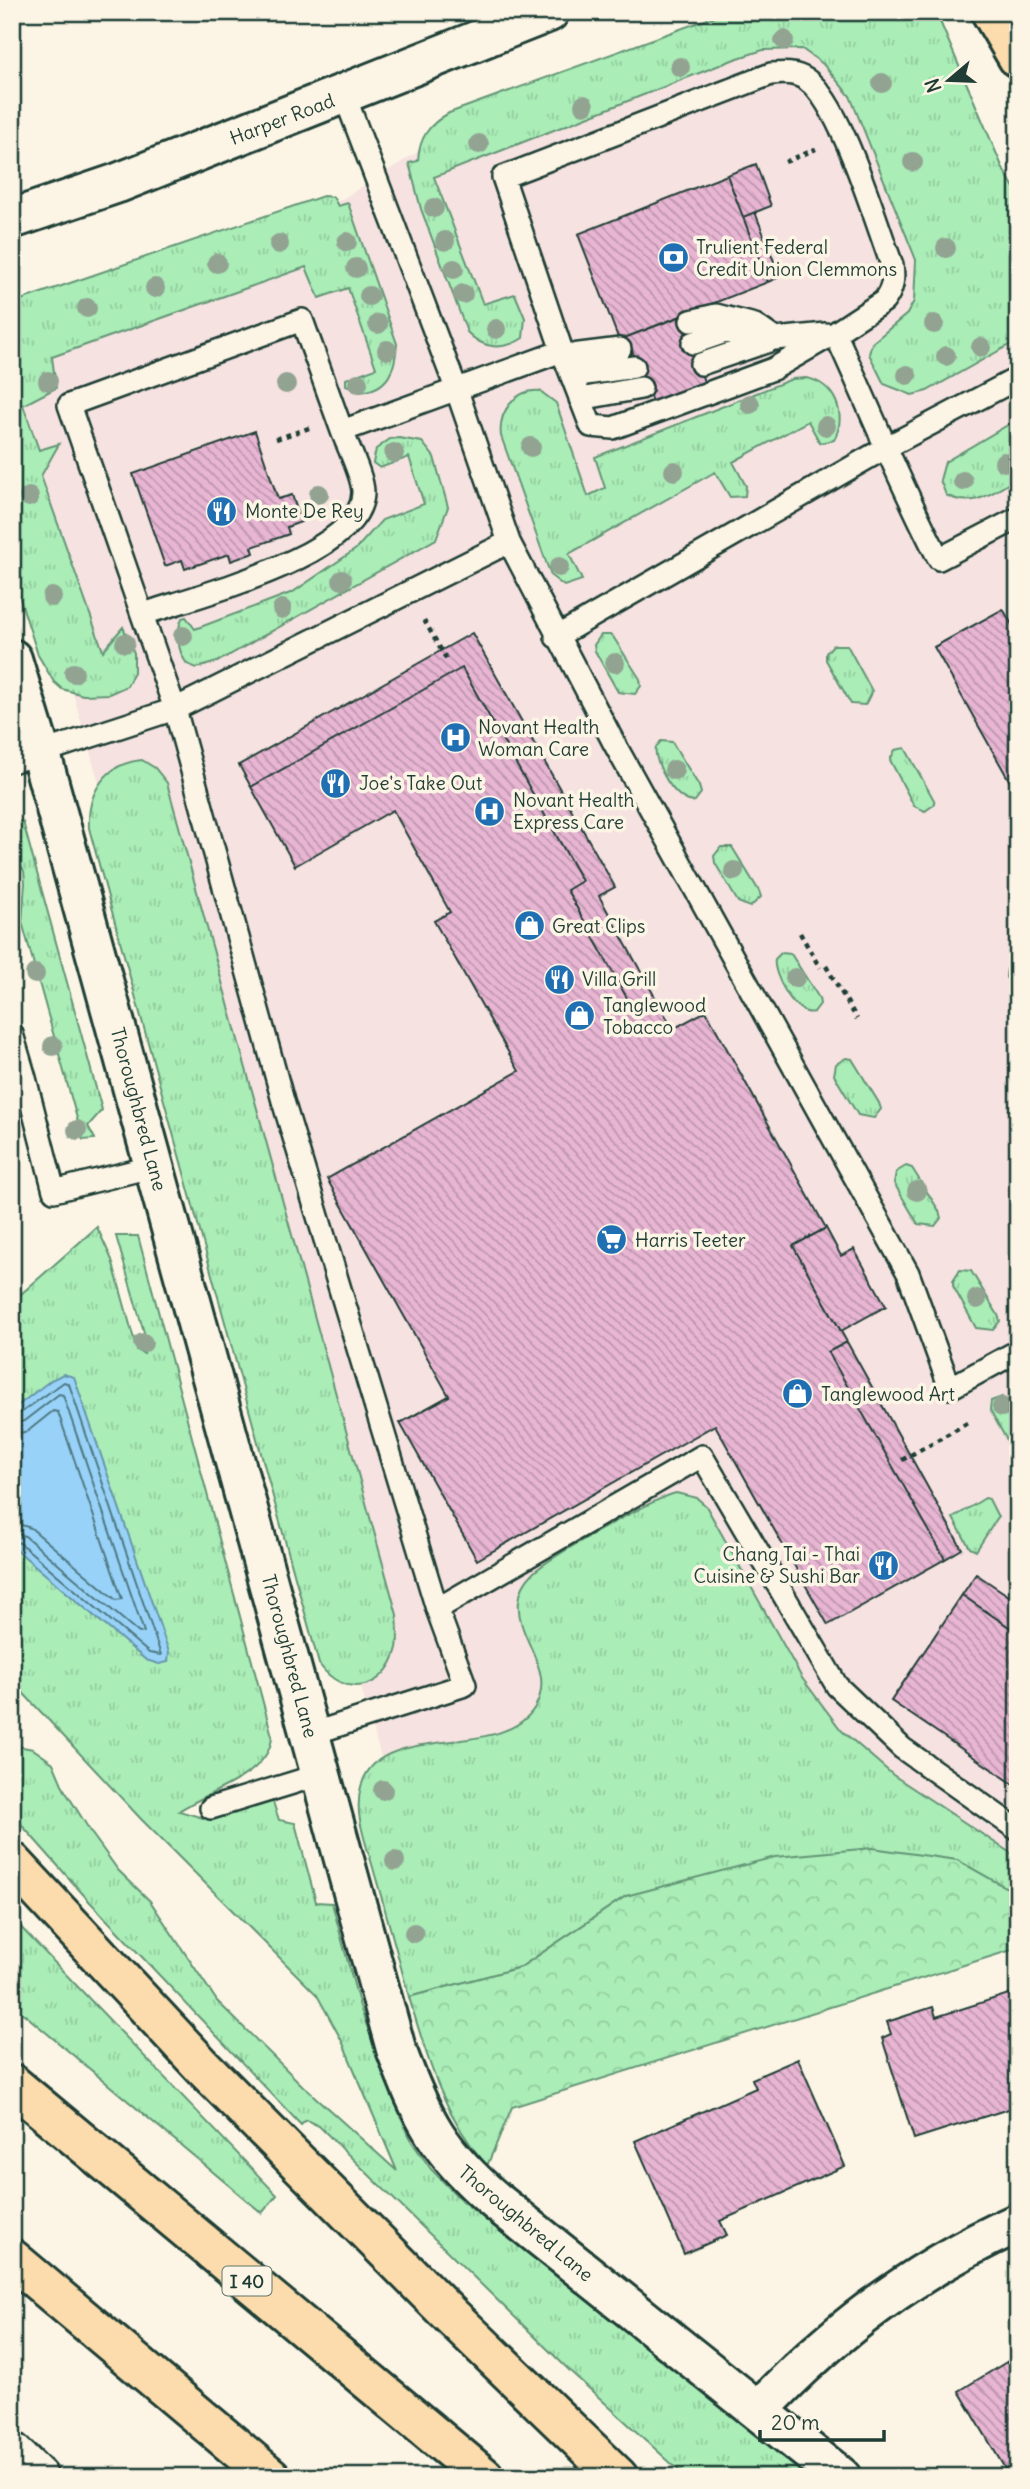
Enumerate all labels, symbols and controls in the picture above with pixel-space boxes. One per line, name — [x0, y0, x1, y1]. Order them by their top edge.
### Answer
north arrow — [914, 46, 984, 116]
text: N — [919, 75, 946, 96]
street label: Harper Road — [226, 88, 338, 150]
place label: Trulient Federal Credit Union Clemmons — [696, 235, 897, 281]
bank icon: Trulient Federal Credit Union Clemmons — [656, 241, 690, 275]
restaurant icon: Monte De Rey — [205, 494, 239, 528]
place label: Monte De Rey — [245, 499, 364, 523]
place label: Novant Health Woman Care — [478, 715, 600, 761]
hospital icon: Novant Health Woman Care — [438, 721, 472, 755]
restaurant icon: Joe's Take Out — [319, 766, 353, 800]
place label: Joe's Take Out — [359, 771, 482, 795]
place label: Novant Health Express Care — [513, 788, 635, 834]
hospital icon: Novant Health Express Care — [473, 794, 507, 828]
shop icon: Great Clips — [512, 909, 546, 943]
place label: Great Clips — [552, 914, 645, 938]
restaurant icon: Villa Grill — [542, 962, 576, 996]
place label: Villa Grill — [582, 967, 656, 991]
place label: Tanglewood Tobacco — [603, 993, 706, 1039]
shop icon: Tanglewood Tobacco — [563, 999, 597, 1033]
street label: Thoroughbred Lane — [106, 1025, 172, 1193]
supermarket icon: Harris Teeter — [595, 1223, 629, 1257]
place label: Harris Teeter — [635, 1228, 746, 1252]
shop icon: Tanglewood Art — [781, 1377, 815, 1411]
place label: Tanglewood Art — [821, 1382, 955, 1406]
place label: Chang Tai - Thai Cuisine & Sushi Bar — [694, 1542, 860, 1588]
restaurant icon: Chang Tai - Thai Cuisine & Sushi Bar — [866, 1548, 900, 1582]
street label: Thoroughbred Lane — [257, 1572, 323, 1740]
street label: Thoroughbred Lane — [454, 2160, 598, 2286]
road number: I 40 — [222, 2266, 272, 2295]
scale bar — [760, 2398, 885, 2442]
text: 20 m — [771, 2409, 820, 2436]

